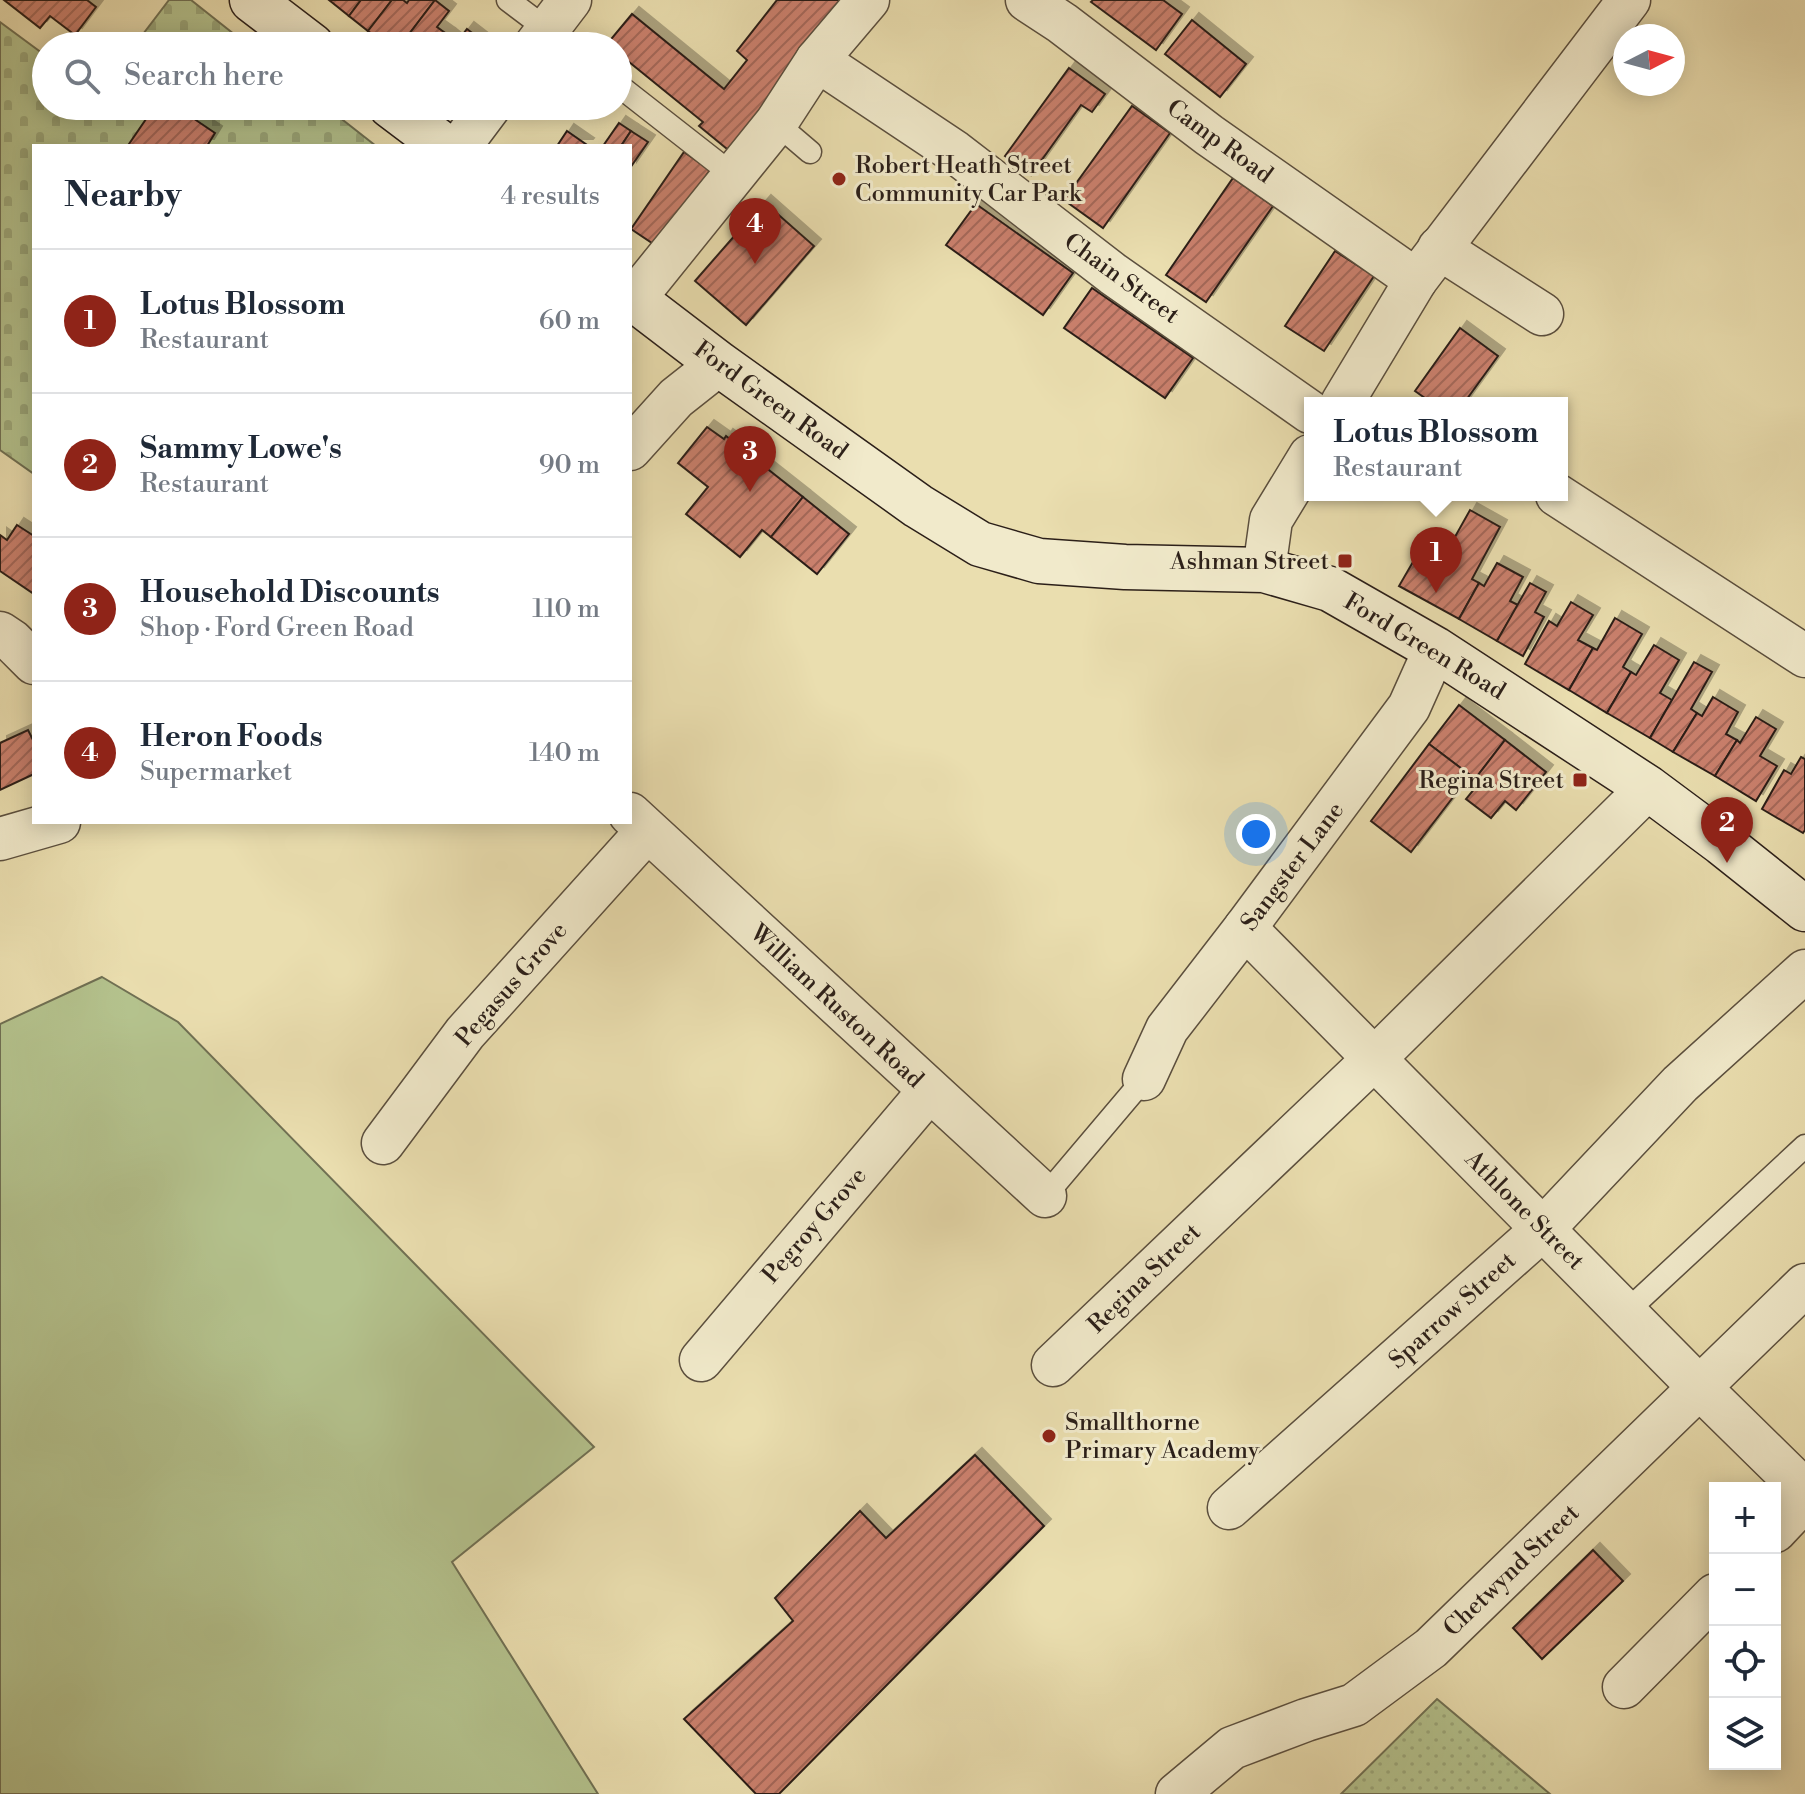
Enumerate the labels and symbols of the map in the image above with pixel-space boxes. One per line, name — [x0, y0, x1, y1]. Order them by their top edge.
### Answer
north arrow — [1613, 24, 1685, 96]
street label: Camp Road — [1160, 93, 1279, 191]
place label: Robert Heath Street Community Car Park — [855, 151, 1083, 209]
marker: Robert Heath Street Community Car Park — [830, 170, 848, 188]
pin: 4 — [729, 198, 781, 264]
street label: Chain Street — [1058, 227, 1185, 331]
street label: Ford Green Road — [687, 335, 854, 467]
pin: 3 — [724, 426, 776, 492]
pin: 1 — [1410, 527, 1462, 593]
place label: Ashman Street — [1169, 547, 1329, 577]
marker: Ashman Street — [1336, 552, 1354, 570]
street label: Ford Green Road — [1338, 587, 1511, 707]
place label: Regina Street — [1419, 766, 1564, 796]
marker: Regina Street — [1571, 771, 1589, 789]
street label: Sangster Lane — [1235, 796, 1351, 937]
pin: 2 — [1701, 797, 1753, 863]
your location — [1236, 814, 1276, 854]
street label: Pegasus Grove — [449, 916, 574, 1053]
street label: William Ruston Road — [742, 918, 930, 1095]
street label: Athlone Street — [1458, 1144, 1591, 1277]
street label: Pegroy Grove — [756, 1161, 873, 1290]
street label: Regina Street — [1082, 1217, 1208, 1340]
street label: Sparrow Street — [1383, 1246, 1523, 1376]
place label: Smallthorne Primary Academy — [1065, 1408, 1260, 1466]
marker: Smallthorne Primary Academy — [1040, 1427, 1058, 1445]
street label: Chetwynd Street — [1437, 1498, 1586, 1643]

